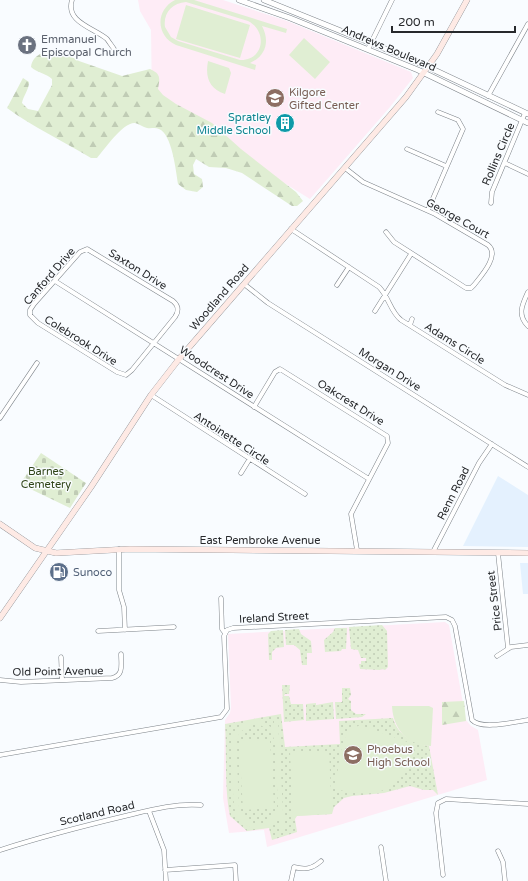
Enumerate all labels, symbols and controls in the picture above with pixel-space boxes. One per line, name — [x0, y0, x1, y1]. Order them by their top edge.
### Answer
scale bar — [392, 8, 515, 34]
text: 200 m — [398, 15, 435, 29]
street label: Andrews Boulevard — [339, 23, 438, 74]
place label: Emmanuel Episcopal Church — [41, 33, 132, 59]
church icon: Emmanuel Episcopal Church — [16, 34, 38, 56]
place label: Kilgore Gifted Center — [289, 86, 360, 112]
school or university icon: Kilgore Gifted Center — [264, 87, 286, 109]
place label: Spratley Middle School — [197, 111, 271, 137]
building icon: Spratley Middle School — [274, 112, 296, 134]
street label: Rollins Circle — [479, 121, 518, 188]
street label: George Court — [424, 196, 492, 241]
street label: Canford Drive — [21, 245, 78, 308]
street label: Saxton Drive — [106, 246, 169, 293]
street label: Woodland Road — [187, 261, 252, 333]
street label: Colebrook Drive — [42, 313, 120, 368]
street label: Adams Circle — [422, 320, 487, 367]
street label: Woodcrest Drive — [177, 343, 257, 401]
street label: Morgan Drive — [356, 345, 423, 394]
street label: Oakcrest Drive — [315, 377, 387, 428]
street label: Antoinette Circle — [191, 409, 272, 468]
street label: Renn Road — [434, 464, 472, 522]
park label: Barnes Cemetery — [21, 465, 71, 491]
street label: East Pembroke Avenue — [199, 534, 321, 547]
fuel station icon: Sunoco — [48, 561, 70, 583]
place label: Sunoco — [73, 566, 113, 579]
street label: Price Street — [484, 570, 505, 632]
street label: Ireland Street — [239, 609, 309, 626]
street label: Old Point Avenue — [12, 664, 104, 679]
place label: Phoebus High School — [367, 743, 430, 769]
school or university icon: Phoebus High School — [342, 744, 364, 766]
street label: Scotland Road — [58, 799, 136, 828]

